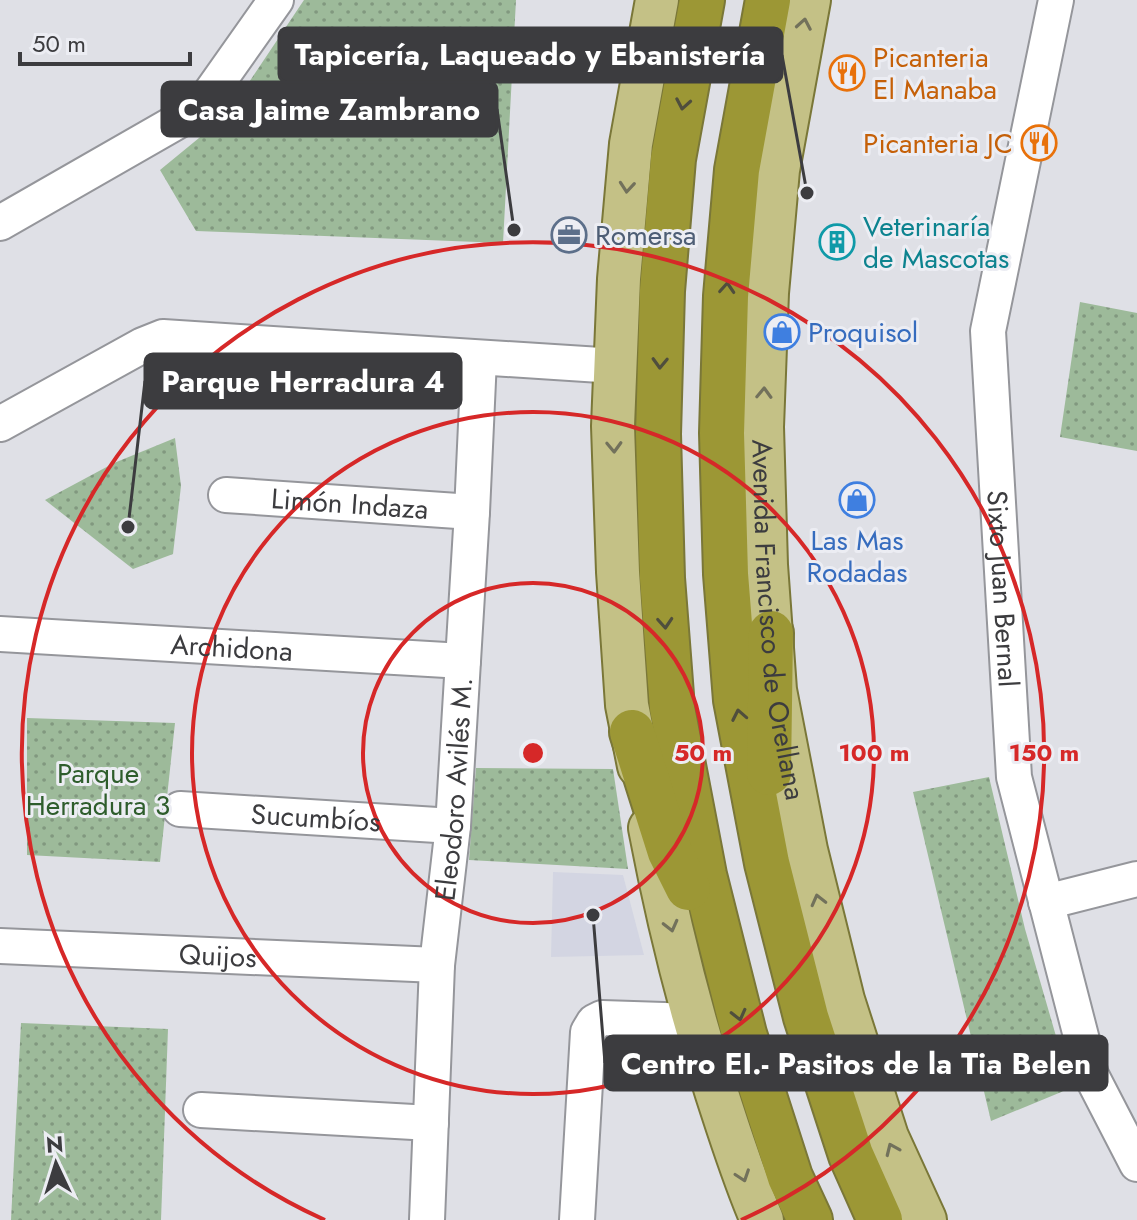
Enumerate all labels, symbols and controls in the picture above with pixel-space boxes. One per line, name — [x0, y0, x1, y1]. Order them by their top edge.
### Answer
scale bar — [20, 16, 190, 66]
one-way arrow — [795, 17, 812, 31]
text: 50 m — [32, 26, 86, 61]
callout: Tapicería, Laqueado y Ebanistería — [279, 28, 782, 82]
text: Tapicería, Laqueado y Ebanistería — [295, 33, 765, 76]
place label: Picanteria El Manaba — [873, 37, 997, 110]
restaurant icon: Picanteria El Manaba — [828, 54, 866, 92]
callout: Casa Jaime Zambrano — [162, 82, 497, 136]
text: Casa Jaime Zambrano — [178, 88, 480, 131]
one-way arrow — [676, 98, 693, 111]
place label: Picanteria JC — [863, 123, 1013, 164]
restaurant icon: Picanteria JC — [1020, 124, 1058, 162]
one-way arrow — [619, 181, 636, 194]
place label: Veterinaría de Mascotas — [863, 206, 1009, 279]
place label: Romersa — [595, 215, 697, 256]
office icon: Romersa — [550, 216, 588, 254]
building icon: Veterinaría de Mascotas — [818, 223, 856, 261]
one-way arrow — [718, 281, 735, 294]
place label: Proquisol — [808, 312, 918, 353]
shop icon: Proquisol — [763, 313, 801, 351]
callout: Parque Herradura 4 — [145, 354, 461, 408]
one-way arrow — [651, 357, 668, 370]
text: Parque Herradura 4 — [161, 360, 445, 403]
one-way arrow — [755, 386, 772, 399]
street label: Avenida Francisco de Orellana — [742, 439, 816, 803]
one-way arrow — [605, 441, 623, 454]
street label: Limón Indaza — [270, 478, 430, 529]
shop icon: Las Mas Rodadas — [838, 481, 876, 519]
street label: Sixto Juan Bernal — [977, 489, 1029, 688]
place label: Las Mas Rodadas — [806, 520, 908, 593]
one-way arrow — [656, 617, 673, 630]
street label: Archidona — [169, 623, 294, 672]
street label: Eleodoro Avilés M. — [424, 676, 482, 903]
one-way arrow — [731, 708, 748, 722]
text: 50 m — [674, 735, 732, 770]
text: 100 m — [839, 735, 909, 770]
text: 150 m — [1009, 735, 1079, 770]
centre of rings — [519, 739, 547, 767]
park label: Parque Herradura 3 — [26, 753, 170, 826]
street label: Sucumbíos — [250, 793, 382, 842]
one-way arrow — [810, 894, 827, 908]
one-way arrow — [662, 919, 679, 933]
street label: Quijos — [178, 933, 258, 978]
one-way arrow — [730, 1008, 747, 1021]
callout: Centro EI.- Pasitos de la Tia Belen — [605, 1036, 1107, 1090]
text: Centro EI.- Pasitos de la Tia Belen — [621, 1042, 1091, 1085]
north arrow — [16, 1124, 96, 1204]
text: N — [45, 1127, 64, 1161]
one-way arrow — [886, 1143, 902, 1157]
one-way arrow — [734, 1168, 750, 1182]

